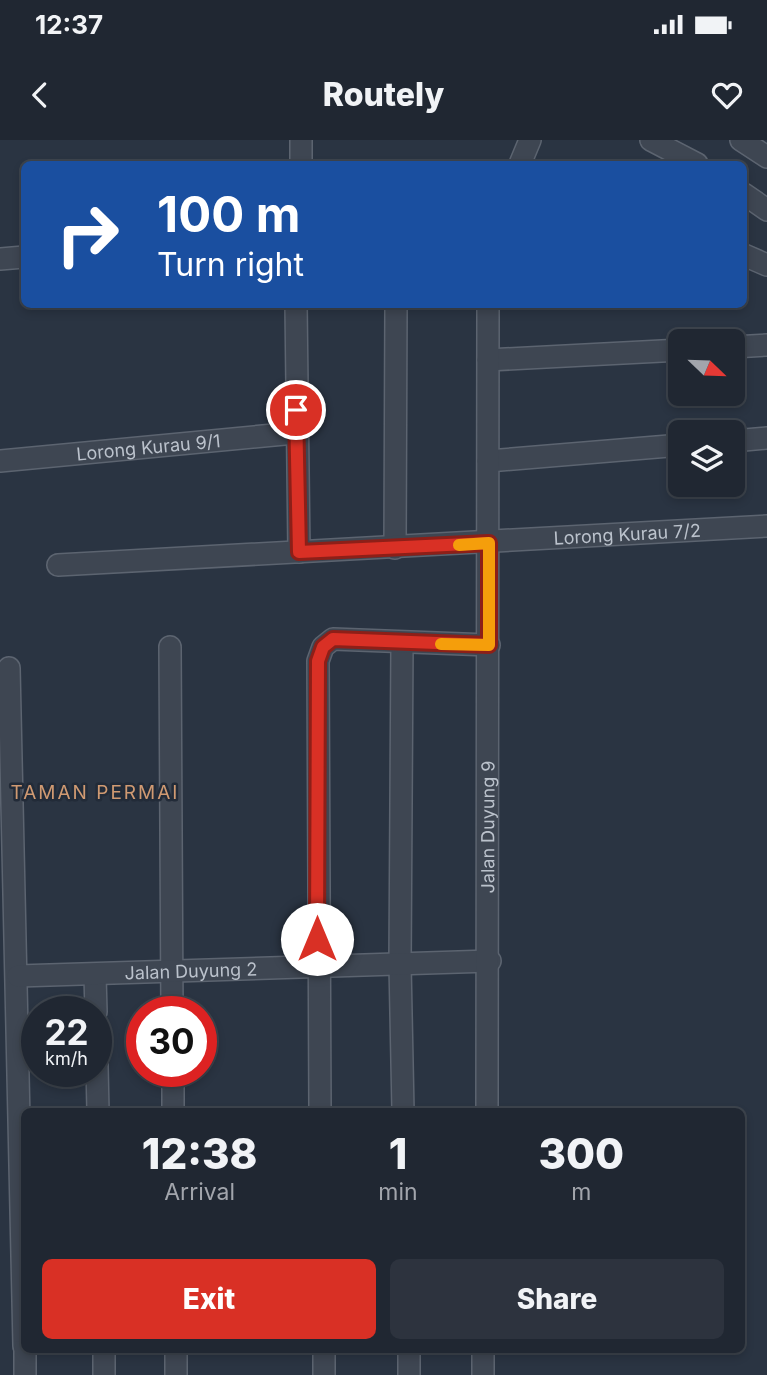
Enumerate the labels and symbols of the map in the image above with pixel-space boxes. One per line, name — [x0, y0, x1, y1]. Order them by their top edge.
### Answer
north arrow — [668, 329, 746, 406]
pin — [266, 380, 326, 440]
street label: Lorong Kurau 9/1 — [75, 430, 221, 464]
street label: Lorong Kurau 7/2 — [553, 519, 701, 548]
street label: Jalan Duyung 9 — [477, 761, 498, 893]
district label: TAMAN PERMAI — [11, 781, 179, 804]
position arrow — [280, 902, 354, 976]
street label: Jalan Duyung 2 — [124, 958, 258, 983]
speed limit sign: 30 — [126, 996, 217, 1087]

